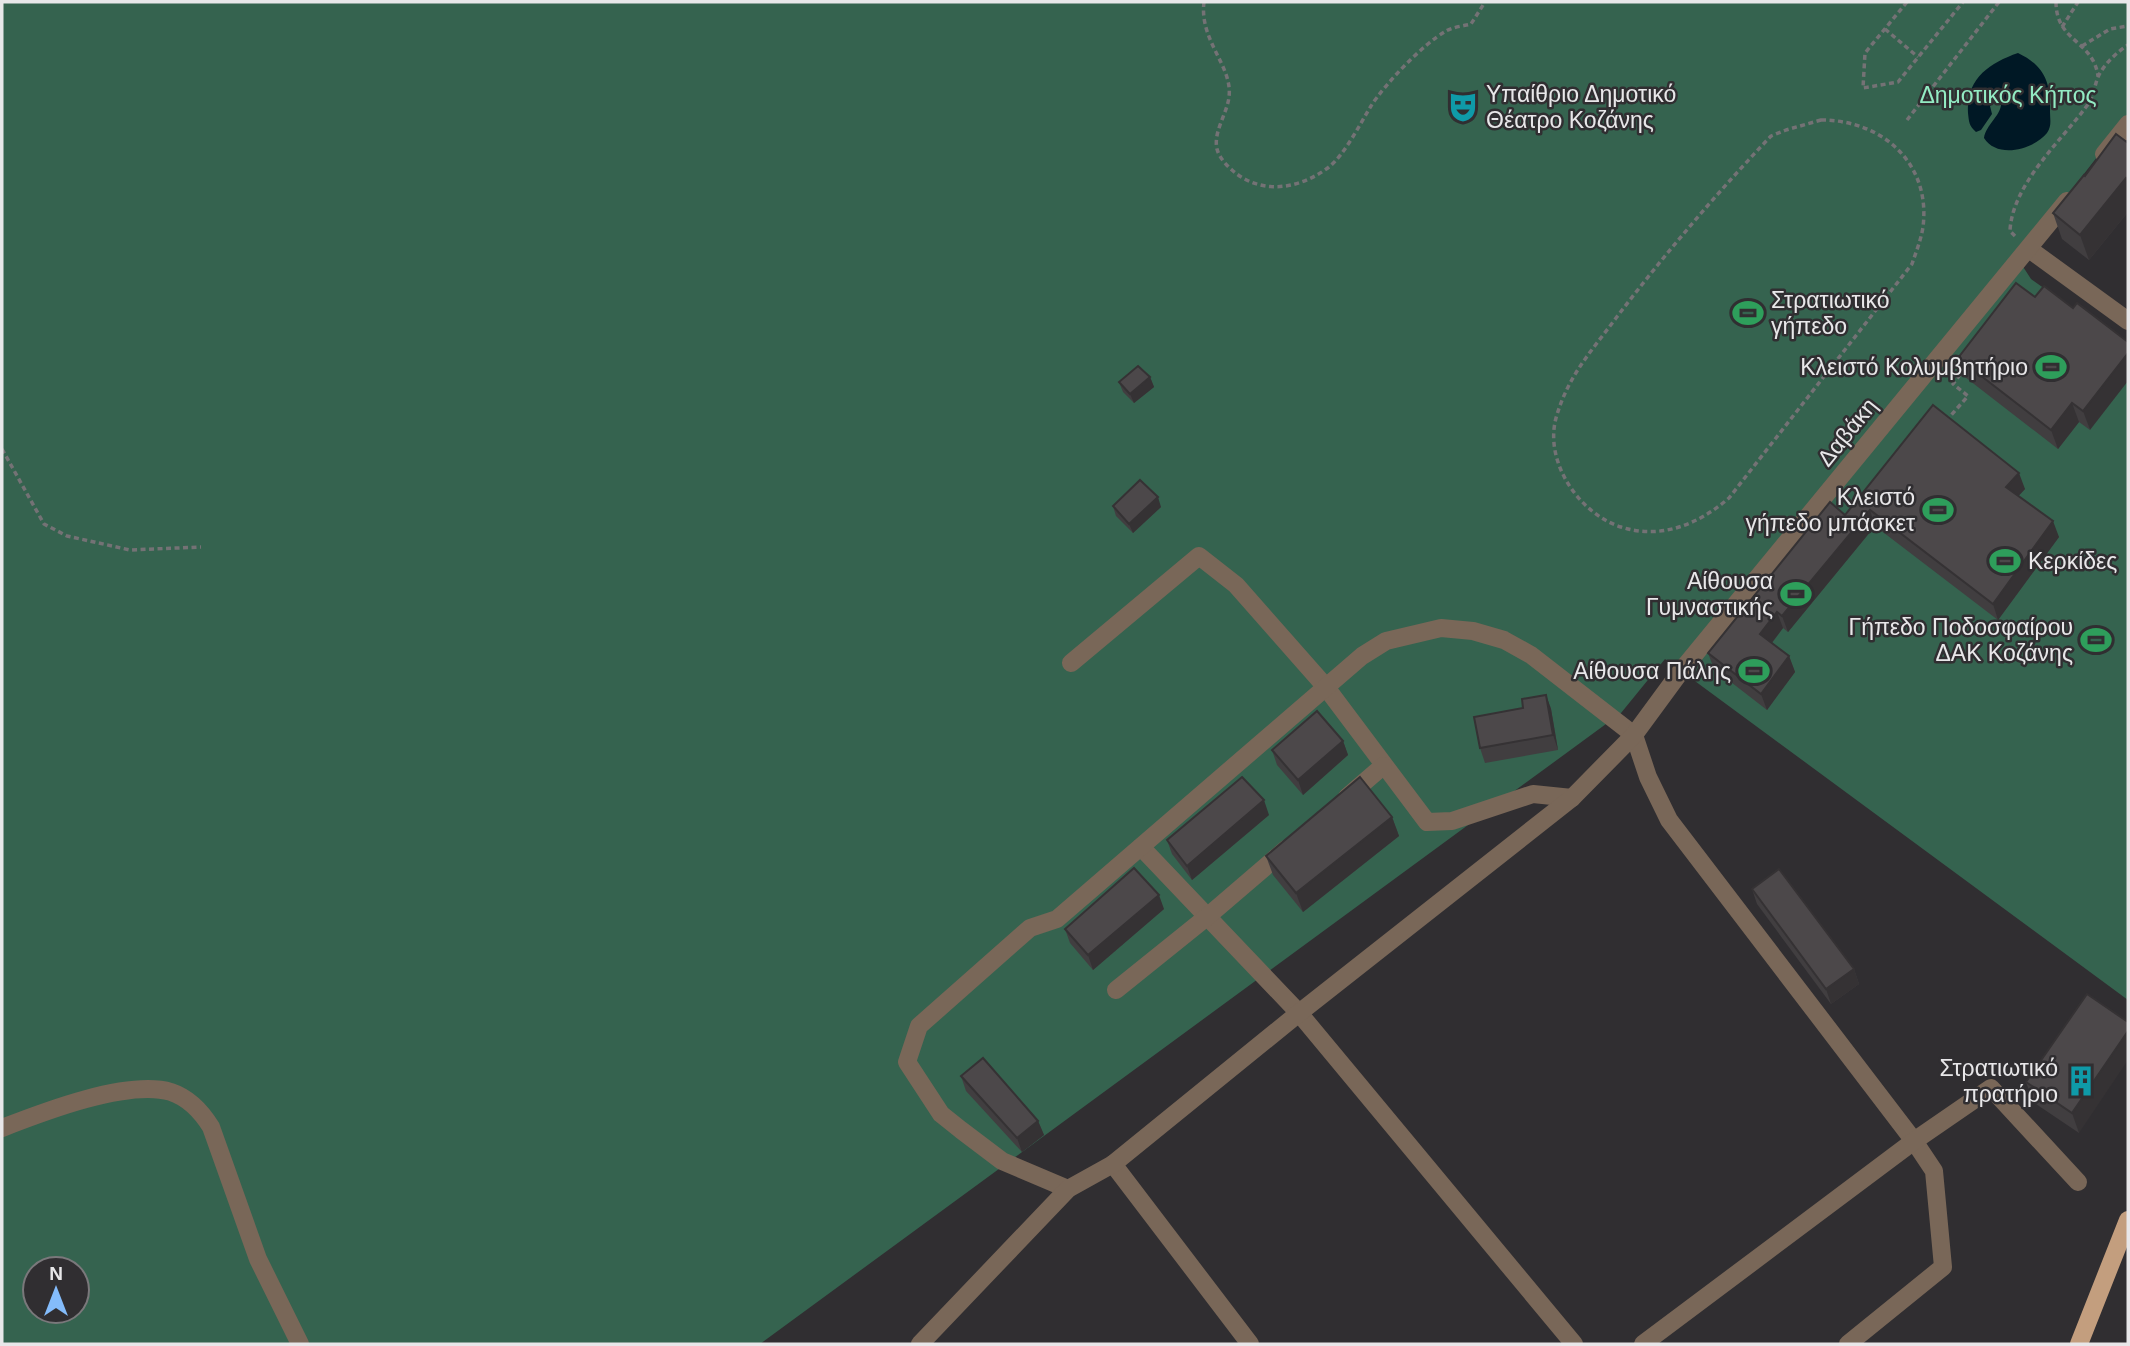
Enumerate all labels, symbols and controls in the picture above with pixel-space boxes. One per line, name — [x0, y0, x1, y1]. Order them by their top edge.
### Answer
place label: Υπαίθριο Δημοτικό Θέατρο Κοζάνης — [1486, 81, 1676, 133]
park label: Δημοτικός Κήπος — [1919, 82, 2097, 108]
theatre icon: Υπαίθριο Δημοτικό Θέατρο Κοζάνης — [1446, 90, 1480, 124]
place label: Στρατιωτικό γήπεδο — [1771, 287, 1890, 339]
sports icon: Στρατιωτικό γήπεδο — [1731, 296, 1765, 330]
sports icon: Κλειστό Κολυμβητήριο — [2034, 350, 2068, 384]
place label: Κλειστό Κολυμβητήριο — [1800, 354, 2028, 380]
street label: Δαβάκη — [1812, 393, 1882, 471]
place label: Κλειστό γήπεδο μπάσκετ — [1745, 484, 1915, 536]
sports icon: Κλειστό γήπεδο μπάσκετ — [1921, 493, 1955, 527]
sports icon: Κερκίδες — [1988, 544, 2022, 578]
place label: Κερκίδες — [2028, 548, 2117, 574]
place label: Αίθουσα Γυμναστικής — [1646, 568, 1773, 620]
sports icon: Αίθουσα Γυμναστικής — [1779, 577, 1813, 611]
place label: Γήπεδο Ποδοσφαίρου ΔΑΚ Κοζάνης — [1848, 614, 2073, 666]
sports icon: Γήπεδο Ποδοσφαίρου ΔΑΚ Κοζάνης — [2079, 623, 2113, 657]
sports icon: Αίθουσα Πάλης — [1737, 654, 1771, 688]
place label: Αίθουσα Πάλης — [1573, 658, 1731, 684]
place label: Στρατιωτικό πρατήριο — [1939, 1055, 2058, 1107]
building icon: Στρατιωτικό πρατήριο — [2064, 1064, 2098, 1098]
north arrow — [21, 1255, 91, 1325]
text: N — [49, 1263, 63, 1284]

